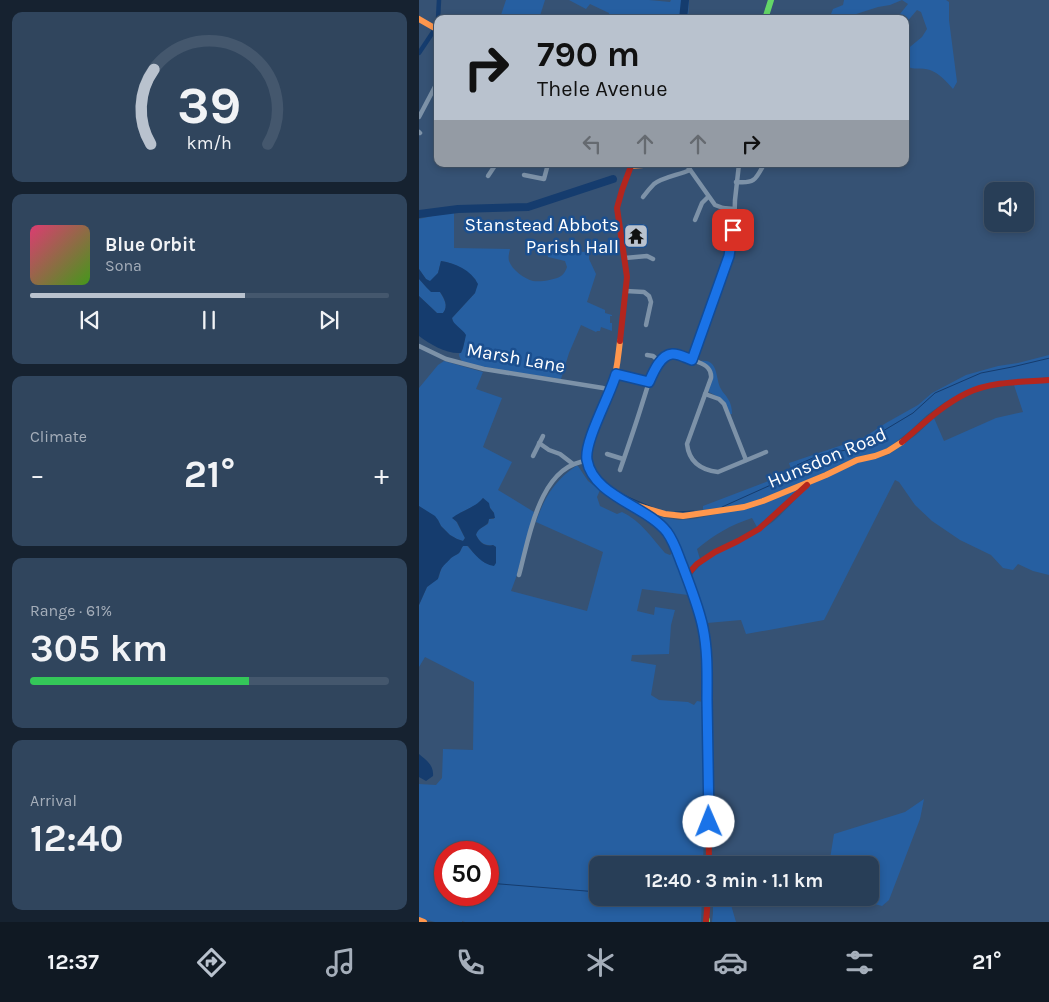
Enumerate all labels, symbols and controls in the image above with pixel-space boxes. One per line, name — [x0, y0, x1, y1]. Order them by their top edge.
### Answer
text: 790 m — [537, 34, 640, 75]
icon: right — [454, 35, 519, 100]
text: 39 — [177, 75, 242, 136]
text: Thele Avenue — [537, 76, 668, 102]
icon: left — [578, 130, 606, 158]
icon: ahead — [631, 130, 659, 158]
icon: ahead — [684, 130, 712, 158]
icon: right — [737, 130, 765, 158]
text: km/h — [187, 133, 232, 154]
map controls — [984, 182, 1034, 232]
button: sound — [984, 182, 1034, 232]
pin — [712, 209, 754, 251]
place label: Stanstead Abbots Parish Hall — [464, 214, 619, 258]
icon: arrive — [719, 216, 747, 244]
temple icon: Stanstead Abbots Parish Hall — [623, 223, 649, 249]
text: Blue Orbit — [105, 234, 196, 256]
text: Sona — [105, 256, 142, 275]
icon: previous — [76, 306, 104, 334]
icon: pause — [195, 306, 223, 334]
icon: next — [315, 306, 343, 334]
street label: Marsh Lane — [465, 338, 567, 378]
street label: Hunsdon Road — [764, 423, 890, 493]
text: Climate — [30, 427, 87, 446]
text: 21° — [184, 452, 235, 497]
text: − — [30, 458, 45, 491]
text: + — [374, 458, 389, 491]
text: Range · 61% — [30, 601, 112, 620]
text: 305 km — [30, 626, 168, 671]
text: Arrival — [30, 791, 77, 810]
position arrow — [682, 795, 734, 847]
text: 12:40 — [30, 816, 123, 861]
speed limit sign: 50 — [434, 841, 499, 906]
text: 12:40 · 3 min · 1.1 km — [645, 870, 823, 892]
icon: directions — [194, 945, 229, 980]
icon: music — [323, 945, 358, 980]
icon: phone — [453, 945, 488, 980]
icon: climate — [583, 945, 618, 980]
icon: car — [713, 945, 748, 980]
icon: filters — [842, 945, 877, 980]
text: 12:37 — [47, 949, 99, 975]
text: 21° — [972, 949, 1002, 975]

